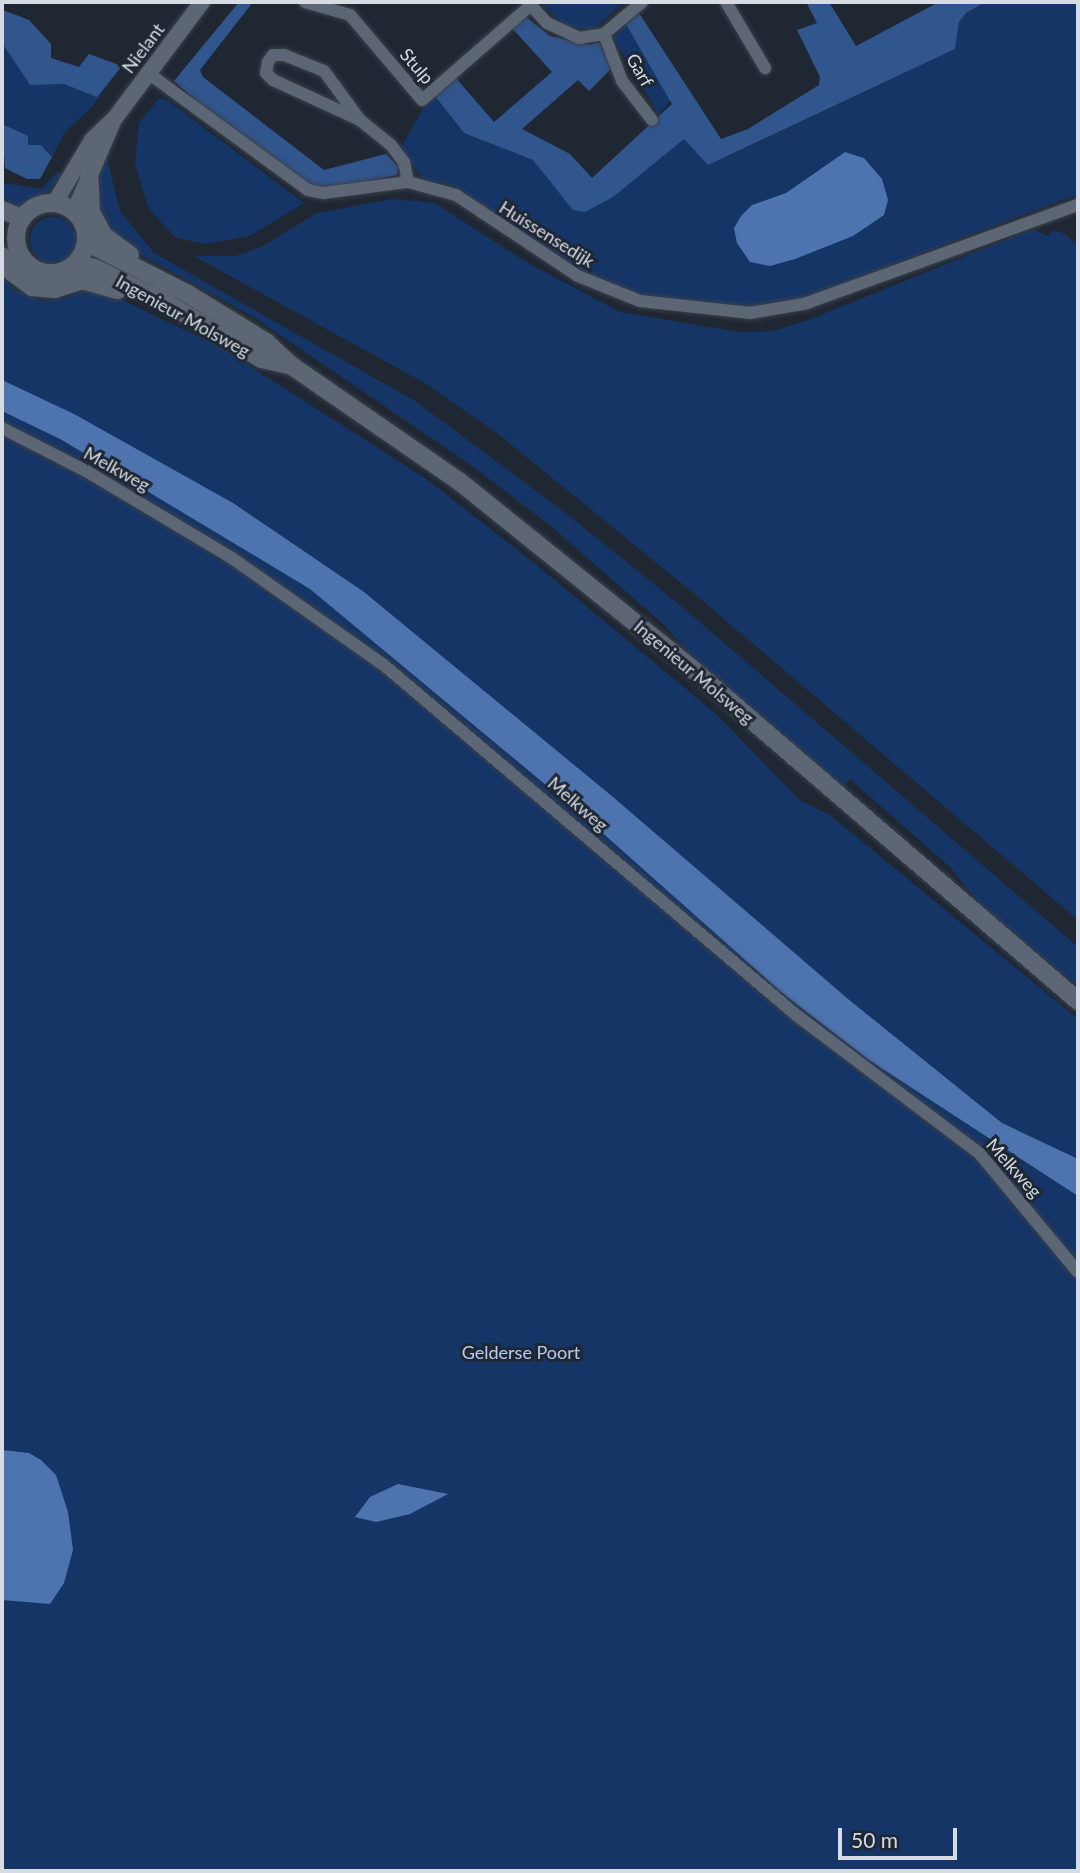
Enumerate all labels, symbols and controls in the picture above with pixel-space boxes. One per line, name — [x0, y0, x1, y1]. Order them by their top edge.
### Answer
street label: Nielant — [117, 19, 169, 77]
street label: Stulp — [396, 44, 438, 88]
street label: Garf — [622, 49, 658, 91]
street label: Huissensedijk — [495, 196, 599, 272]
street label: Ingenieur Molsweg — [112, 270, 254, 362]
street label: Melkweg — [80, 442, 154, 496]
street label: Ingenieur Molsweg — [629, 615, 759, 729]
street label: Melkweg — [544, 772, 612, 836]
street label: Melkweg — [982, 1134, 1046, 1202]
park label: Gelderse Poort — [462, 1341, 580, 1363]
scale bar — [842, 1814, 961, 1858]
text: 50 m — [851, 1827, 898, 1852]

